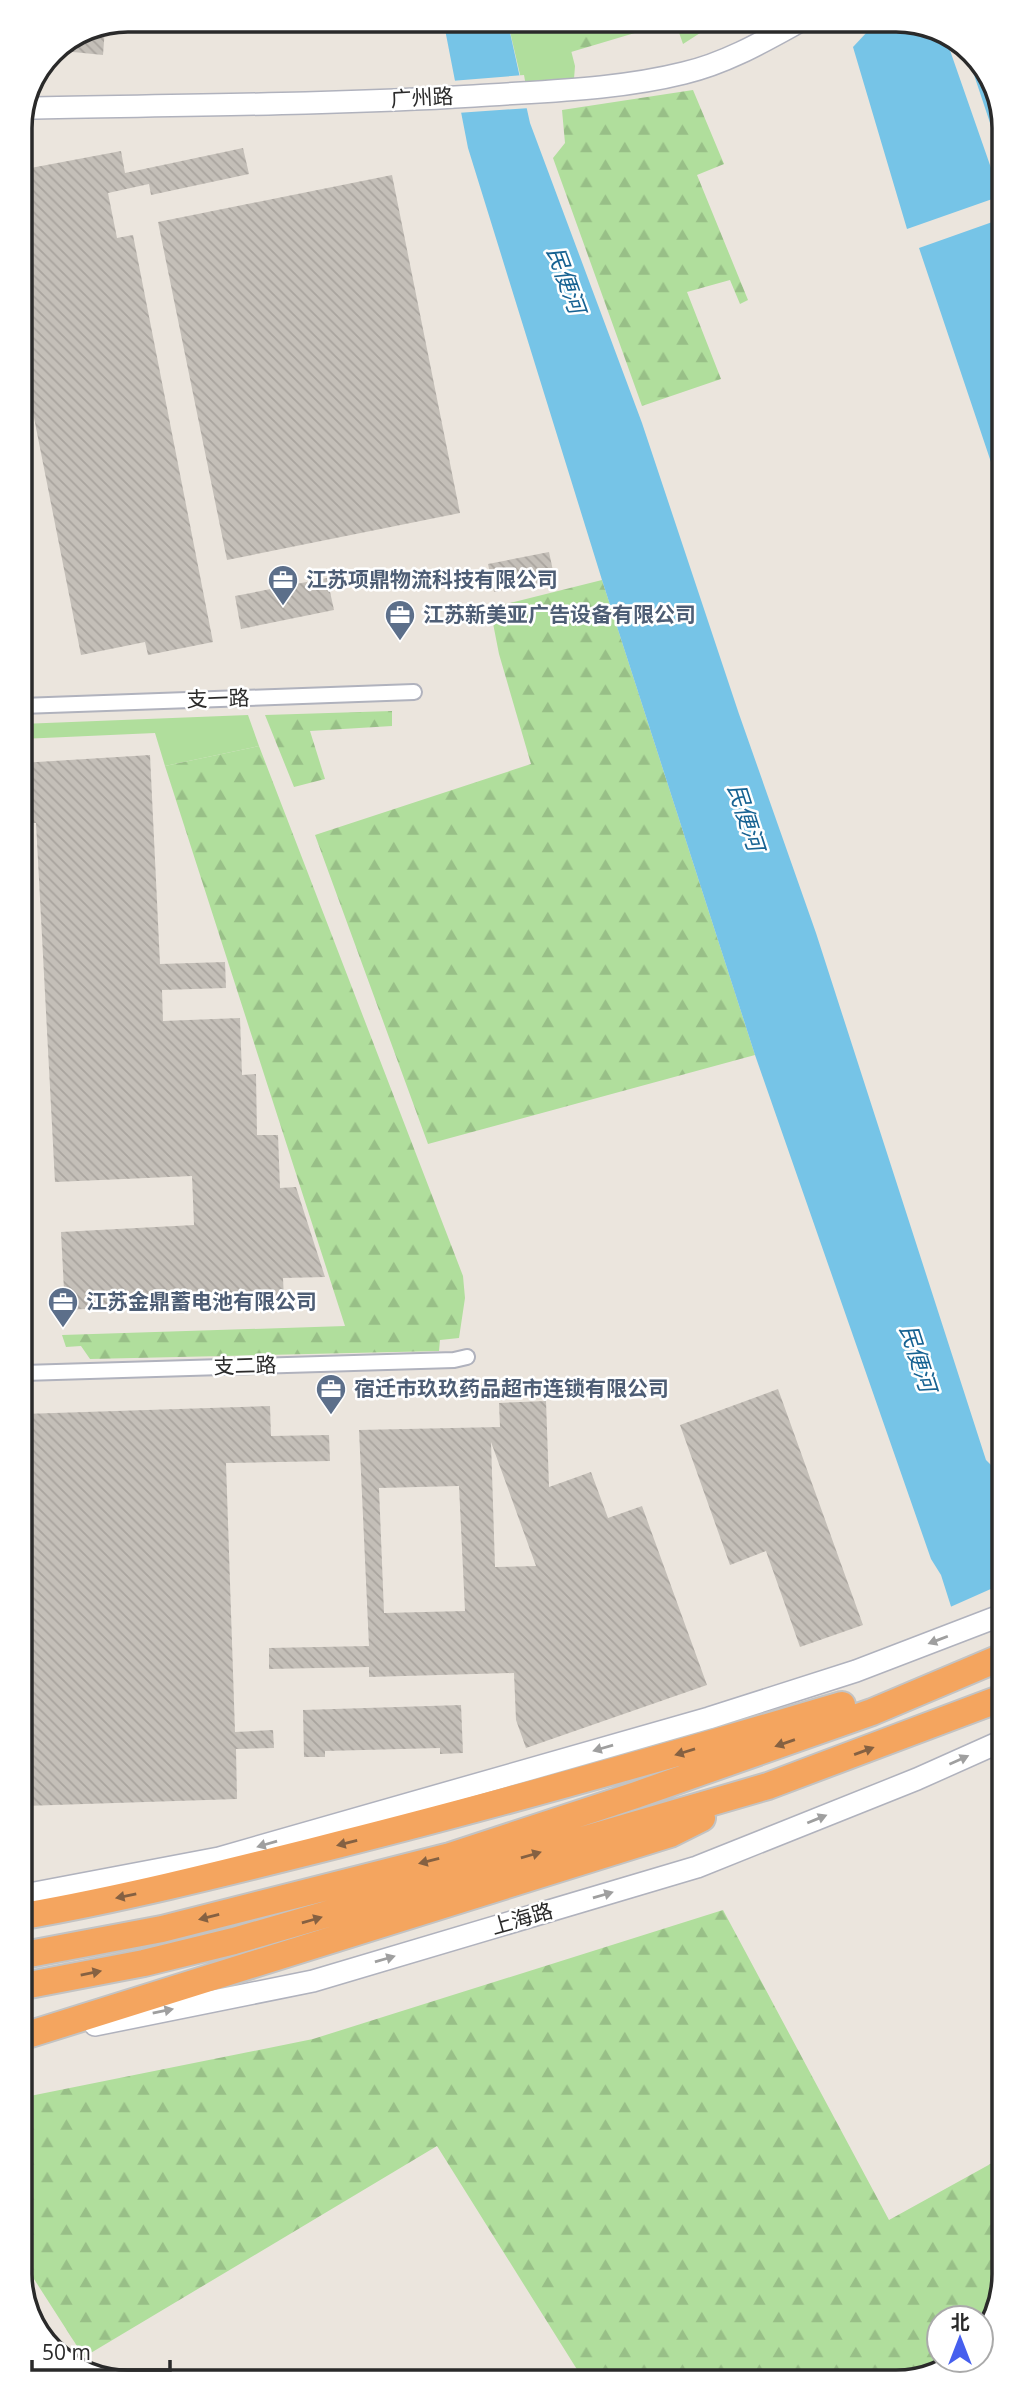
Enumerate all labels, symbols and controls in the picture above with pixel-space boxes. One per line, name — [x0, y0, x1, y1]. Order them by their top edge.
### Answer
street label: 广州路 — [390, 81, 454, 113]
water label: 民便河 — [540, 242, 595, 321]
office icon: 江苏项鼎物流科技有限公司 — [266, 563, 300, 607]
place label: 江苏项鼎物流科技有限公司 — [306, 565, 558, 593]
office icon: 江苏新美亚广告设备有限公司 — [383, 598, 417, 642]
place label: 江苏新美亚广告设备有限公司 — [423, 600, 696, 628]
street label: 支一路 — [186, 683, 250, 713]
water label: 民便河 — [721, 779, 774, 858]
office icon: 江苏金鼎蓄电池有限公司 — [46, 1285, 80, 1329]
place label: 江苏金鼎蓄电池有限公司 — [86, 1287, 317, 1315]
water label: 民便河 — [893, 1320, 946, 1399]
street label: 支二路 — [213, 1350, 277, 1380]
office icon: 宿迁市玖玖药品超市连锁有限公司 — [314, 1372, 348, 1416]
place label: 宿迁市玖玖药品超市连锁有限公司 — [354, 1374, 669, 1402]
one-way arrow — [928, 1634, 949, 1645]
one-way arrow — [774, 1738, 795, 1749]
one-way arrow — [592, 1744, 613, 1754]
one-way arrow — [854, 1745, 875, 1756]
one-way arrow — [674, 1747, 695, 1757]
one-way arrow — [949, 1754, 970, 1765]
one-way arrow — [807, 1813, 828, 1824]
one-way arrow — [335, 1838, 357, 1849]
one-way arrow — [255, 1839, 277, 1850]
one-way arrow — [520, 1850, 541, 1860]
one-way arrow — [418, 1856, 440, 1867]
one-way arrow — [593, 1889, 614, 1899]
one-way arrow — [115, 1891, 137, 1902]
street label: 上海路 — [488, 1896, 556, 1940]
one-way arrow — [198, 1912, 220, 1923]
one-way arrow — [302, 1914, 323, 1924]
one-way arrow — [375, 1954, 396, 1964]
one-way arrow — [80, 1968, 102, 1979]
one-way arrow — [152, 2005, 174, 2016]
north arrow — [925, 2304, 995, 2374]
text: 北 — [950, 2309, 970, 2335]
scale bar — [32, 2328, 170, 2372]
text: 50 m — [42, 2338, 91, 2366]

